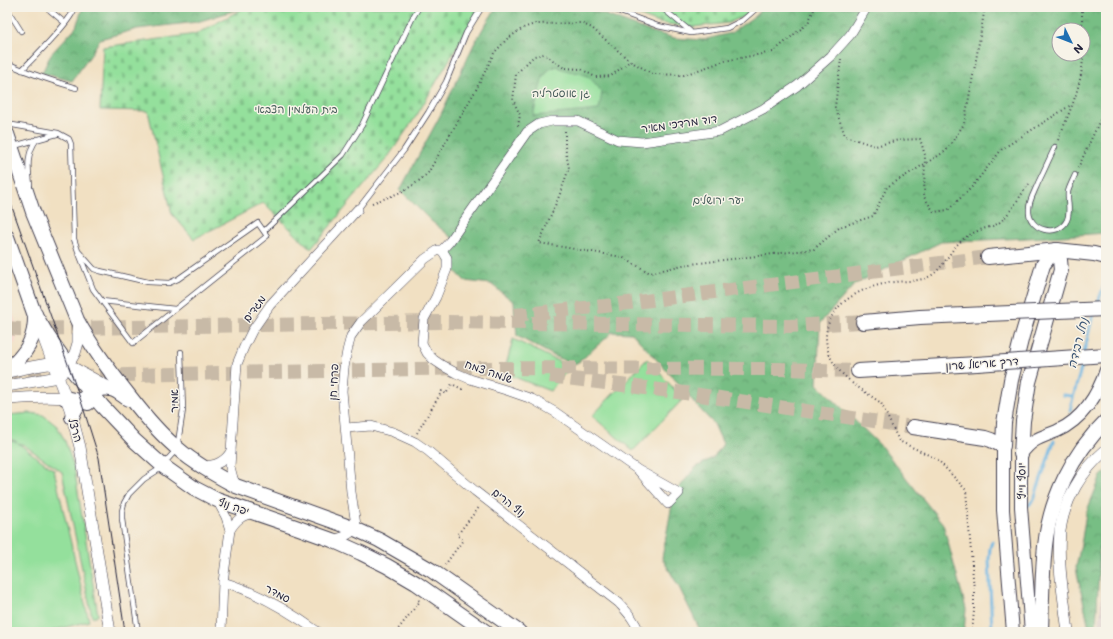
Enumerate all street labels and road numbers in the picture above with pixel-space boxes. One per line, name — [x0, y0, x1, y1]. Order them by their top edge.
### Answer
street label: דוד מרדכי מאיר — [640, 110, 718, 136]
street label: מגדים — [239, 292, 269, 324]
street label: דרך אריאל שרון — [945, 353, 1019, 373]
street label: שלמה צמח — [463, 356, 516, 386]
street label: פרחי חן — [325, 363, 341, 401]
street label: אמיר — [166, 389, 181, 413]
street label: הרצל — [65, 416, 87, 444]
street label: יוסף וייץ — [1013, 463, 1029, 499]
street label: נוף הרים — [489, 484, 529, 520]
street label: יפה נוף — [217, 494, 251, 518]
street label: סמדר — [263, 580, 294, 606]

